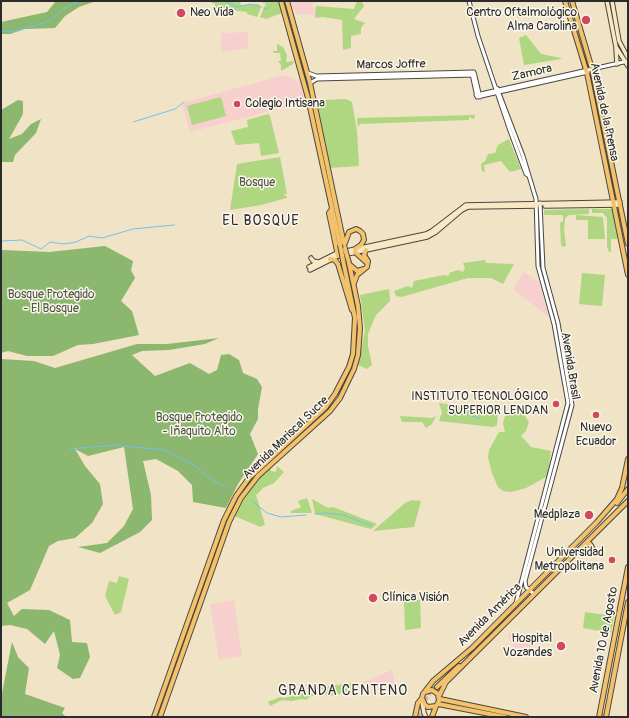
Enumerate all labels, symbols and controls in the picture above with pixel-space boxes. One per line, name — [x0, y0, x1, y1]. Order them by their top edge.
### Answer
place label: Neo Vida — [190, 6, 234, 20]
place label: Centro Oftalmológico Alma Carolina — [466, 6, 577, 34]
marker: Neo Vida — [175, 7, 187, 19]
marker: Centro Oftalmológico Alma Carolina — [580, 14, 592, 26]
street label: Marcos Joffre — [356, 57, 426, 73]
street label: Zamora — [511, 61, 553, 85]
street label: Avenida de la Prensa — [587, 61, 621, 163]
place label: Colegio Intisana — [245, 97, 325, 111]
marker: Colegio Intisana — [232, 99, 242, 109]
park label: Bosque — [239, 176, 275, 190]
district label: EL BOSQUE — [222, 213, 300, 229]
park label: Bosque Protegido - El Bosque — [8, 288, 94, 316]
street label: Avenida Brasil — [558, 331, 582, 401]
place label: INSTITUTO TECNOLÓGICO SUPERIOR LENDAN — [411, 390, 548, 418]
street label: Avenida Mariscal Sucre — [240, 393, 332, 483]
marker: INSTITUTO TECNOLÓGICO SUPERIOR LENDAN — [551, 399, 561, 409]
marker: Nuevo Ecuador — [591, 410, 601, 420]
park label: Bosque Protegido - Iñaquito Alto — [156, 411, 242, 439]
place label: Nuevo Ecuador — [576, 421, 616, 449]
place label: Medplaza — [534, 508, 580, 522]
marker: Medplaza — [583, 509, 595, 521]
place label: Universidad Metropolitana — [534, 546, 604, 574]
marker: Universidad Metropolitana — [607, 555, 617, 565]
street label: Avenida América — [455, 580, 525, 650]
street label: Avenida 10 de Agosto — [587, 586, 621, 694]
place label: Clínica Visión — [382, 591, 449, 605]
marker: Clínica Visión — [367, 592, 379, 604]
place label: Hospital Vozandes — [503, 632, 552, 660]
marker: Hospital Vozandes — [555, 640, 567, 652]
district label: GRANDA CENTENO — [278, 683, 408, 699]

